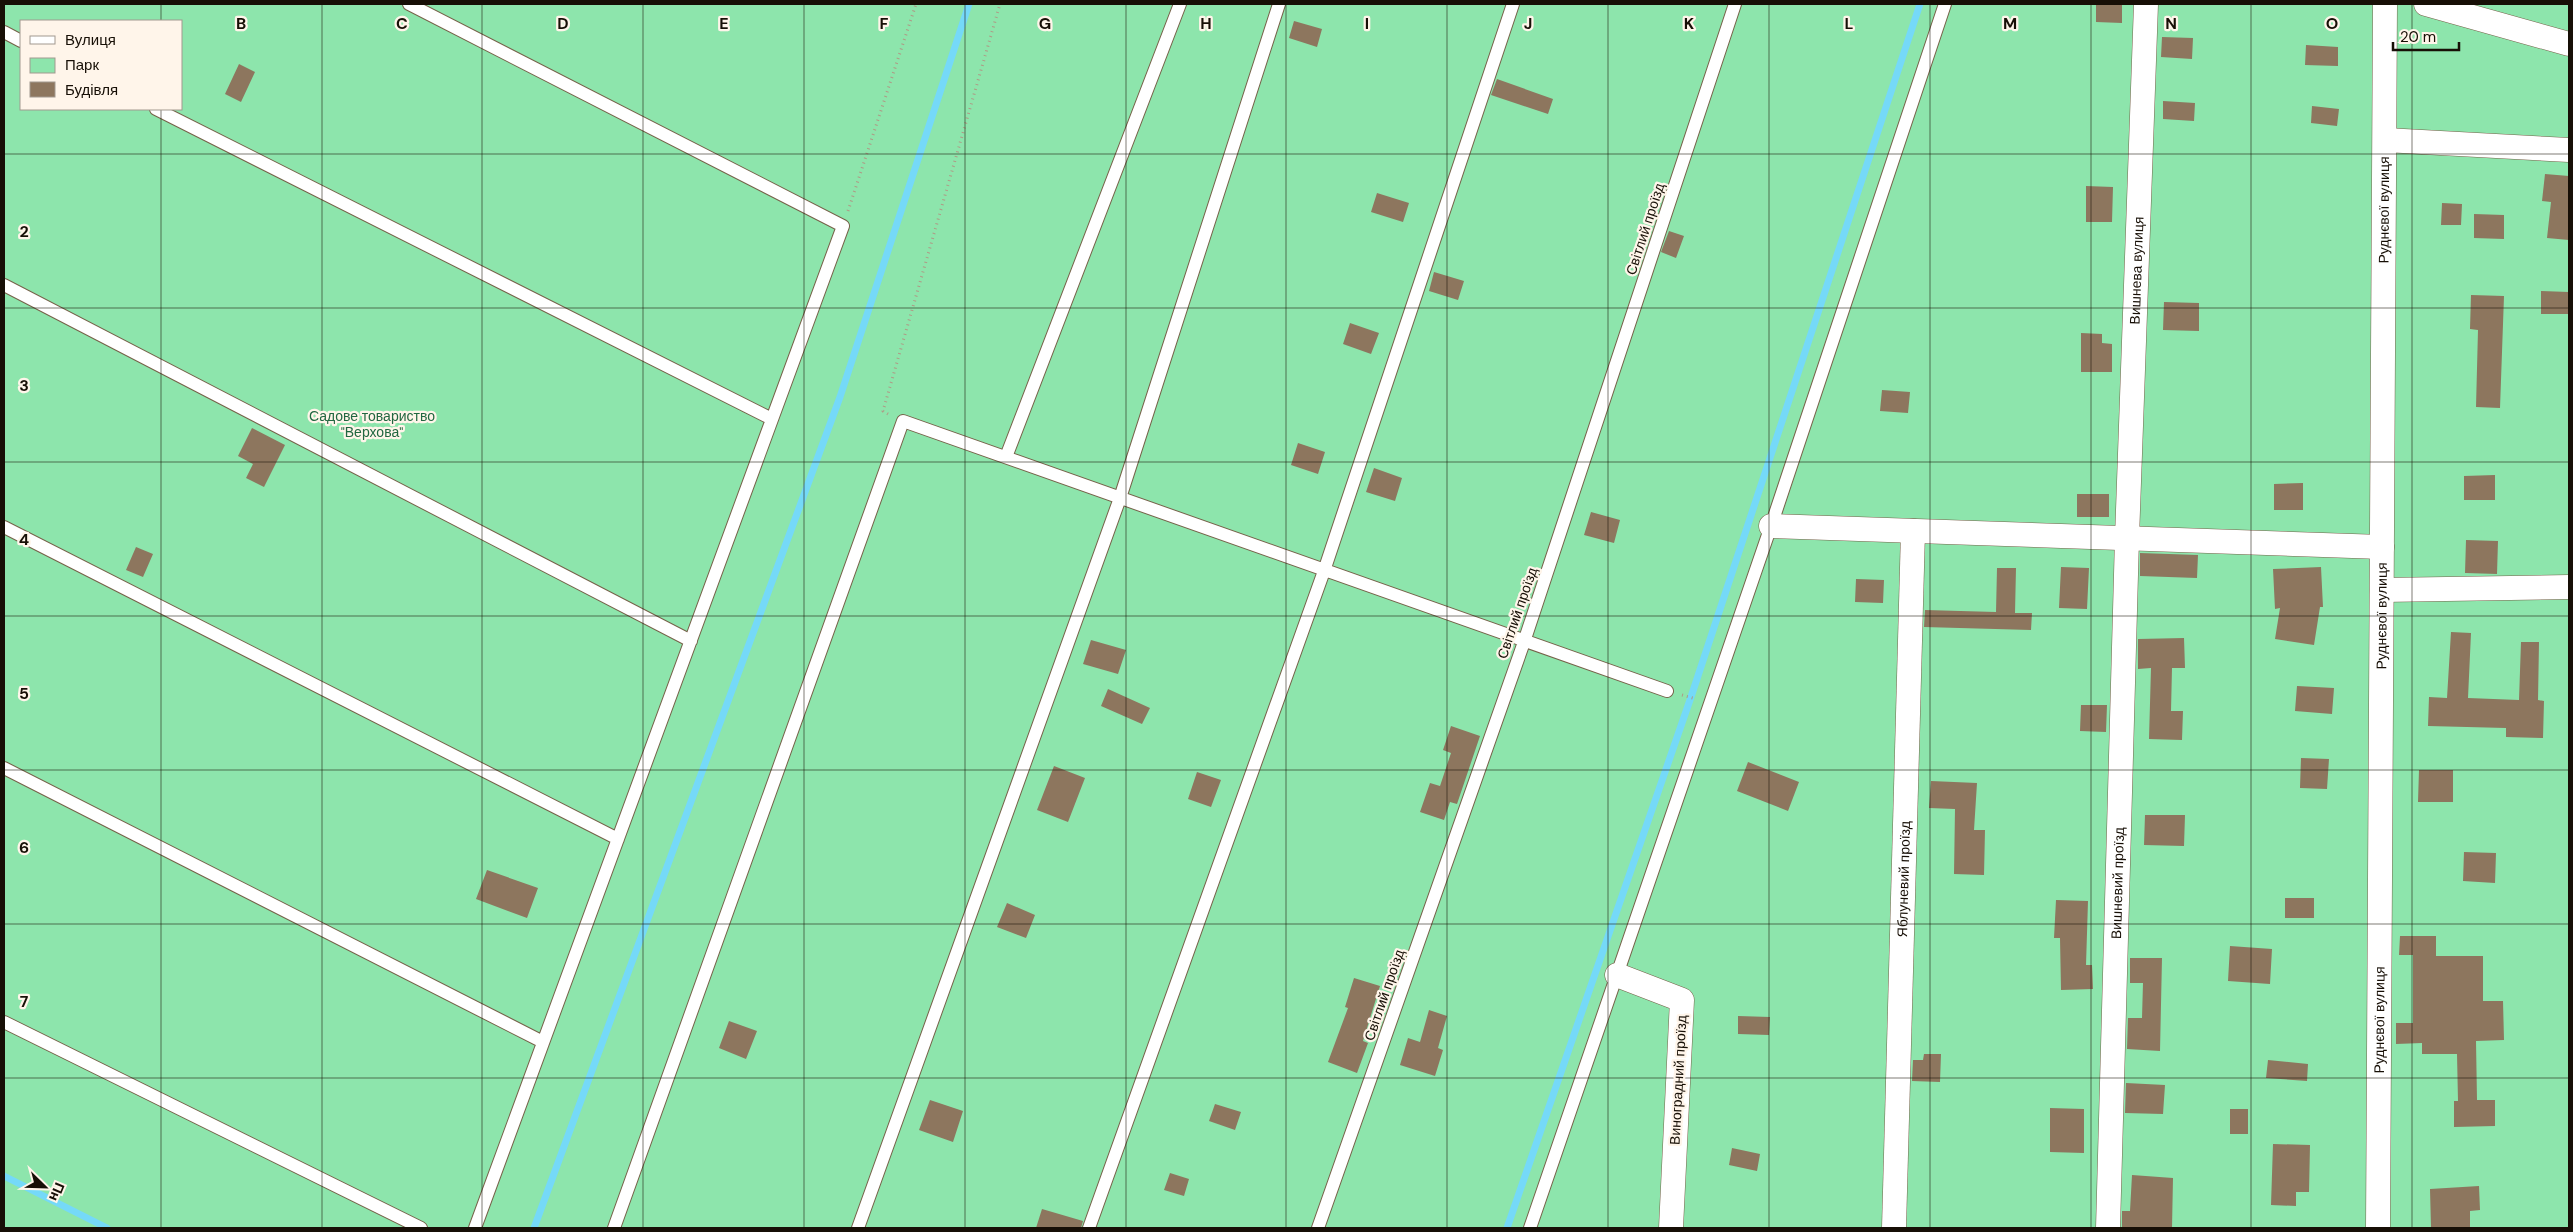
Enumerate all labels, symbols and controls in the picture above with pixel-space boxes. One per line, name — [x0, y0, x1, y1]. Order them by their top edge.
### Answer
text: B — [236, 13, 246, 34]
text: C — [396, 13, 408, 34]
text: D — [557, 13, 569, 34]
text: E — [719, 13, 729, 34]
text: F — [880, 13, 889, 34]
text: G — [1039, 13, 1051, 34]
text: H — [1200, 13, 1212, 34]
text: I — [1365, 13, 1369, 34]
text: J — [1524, 13, 1532, 34]
text: K — [1684, 13, 1695, 34]
text: L — [1845, 13, 1854, 34]
text: M — [2003, 13, 2017, 34]
text: N — [2165, 13, 2177, 34]
text: O — [2326, 13, 2338, 34]
legend — [20, 20, 182, 110]
scale bar — [2393, 20, 2459, 52]
text: 20 m — [2400, 27, 2436, 47]
text: Вулиця — [65, 30, 116, 50]
text: Парк — [65, 55, 99, 75]
text: Будівля — [65, 80, 118, 100]
street label: Руднєвої вулиця — [2375, 156, 2393, 264]
street label: Світлий проїзд — [1622, 181, 1668, 277]
street label: Вишнева вулиця — [2126, 216, 2147, 325]
text: 2 — [19, 221, 29, 242]
text: 3 — [19, 375, 29, 396]
park label: Садове товариство "Верхова" — [309, 407, 435, 441]
text: 4 — [19, 529, 29, 550]
street label: Руднєвої вулиця — [2372, 562, 2391, 670]
street label: Світлий проїзд — [1493, 565, 1541, 661]
text: 5 — [19, 683, 29, 704]
street label: Яблуневий проїзд — [1893, 821, 1914, 938]
street label: Вишневий проїзд — [2107, 827, 2128, 939]
text: 6 — [19, 837, 29, 858]
street label: Світлий проїзд — [1360, 947, 1408, 1043]
street label: Руднєвої вулиця — [2370, 966, 2388, 1074]
text: 7 — [20, 991, 29, 1012]
street label: Виноградний проїзд — [1666, 1015, 1690, 1145]
north arrow — [20, 1162, 70, 1212]
text: Пн — [45, 1180, 69, 1204]

